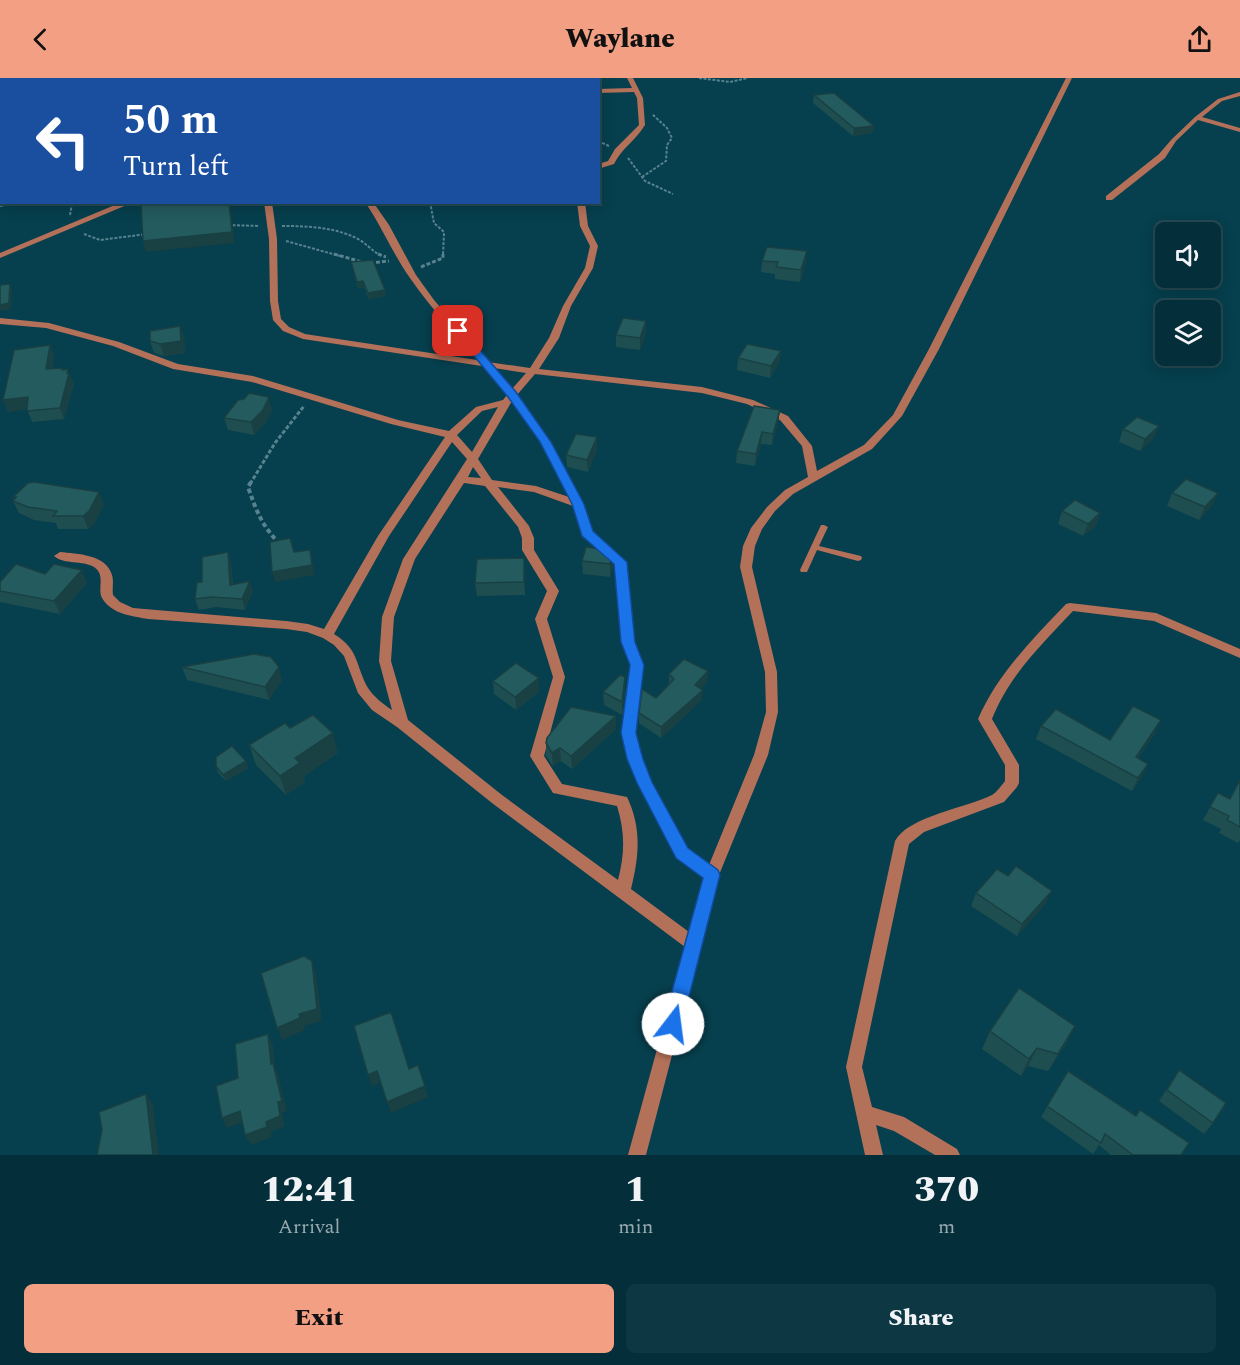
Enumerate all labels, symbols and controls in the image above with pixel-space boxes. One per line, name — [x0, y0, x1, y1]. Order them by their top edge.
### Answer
text: Waylane — [565, 18, 675, 60]
icon: back — [24, 23, 57, 56]
icon: share — [1183, 23, 1216, 56]
text: 50 m — [123, 89, 218, 152]
icon: left — [24, 102, 102, 180]
text: Turn left — [123, 146, 229, 188]
map controls — [1155, 222, 1221, 366]
button: sound — [1155, 222, 1221, 288]
button: layers — [1155, 300, 1221, 366]
pin — [432, 305, 483, 356]
icon: arrive — [441, 314, 474, 347]
position arrow — [641, 992, 705, 1056]
text: 12:41 — [261, 1163, 357, 1218]
text: 1 — [625, 1163, 647, 1218]
text: 370 — [914, 1163, 979, 1218]
text: Arrival — [278, 1212, 340, 1242]
text: min — [618, 1212, 653, 1242]
text: m — [938, 1212, 955, 1242]
button: Exit — [24, 1284, 614, 1353]
button: Share — [626, 1284, 1216, 1353]

